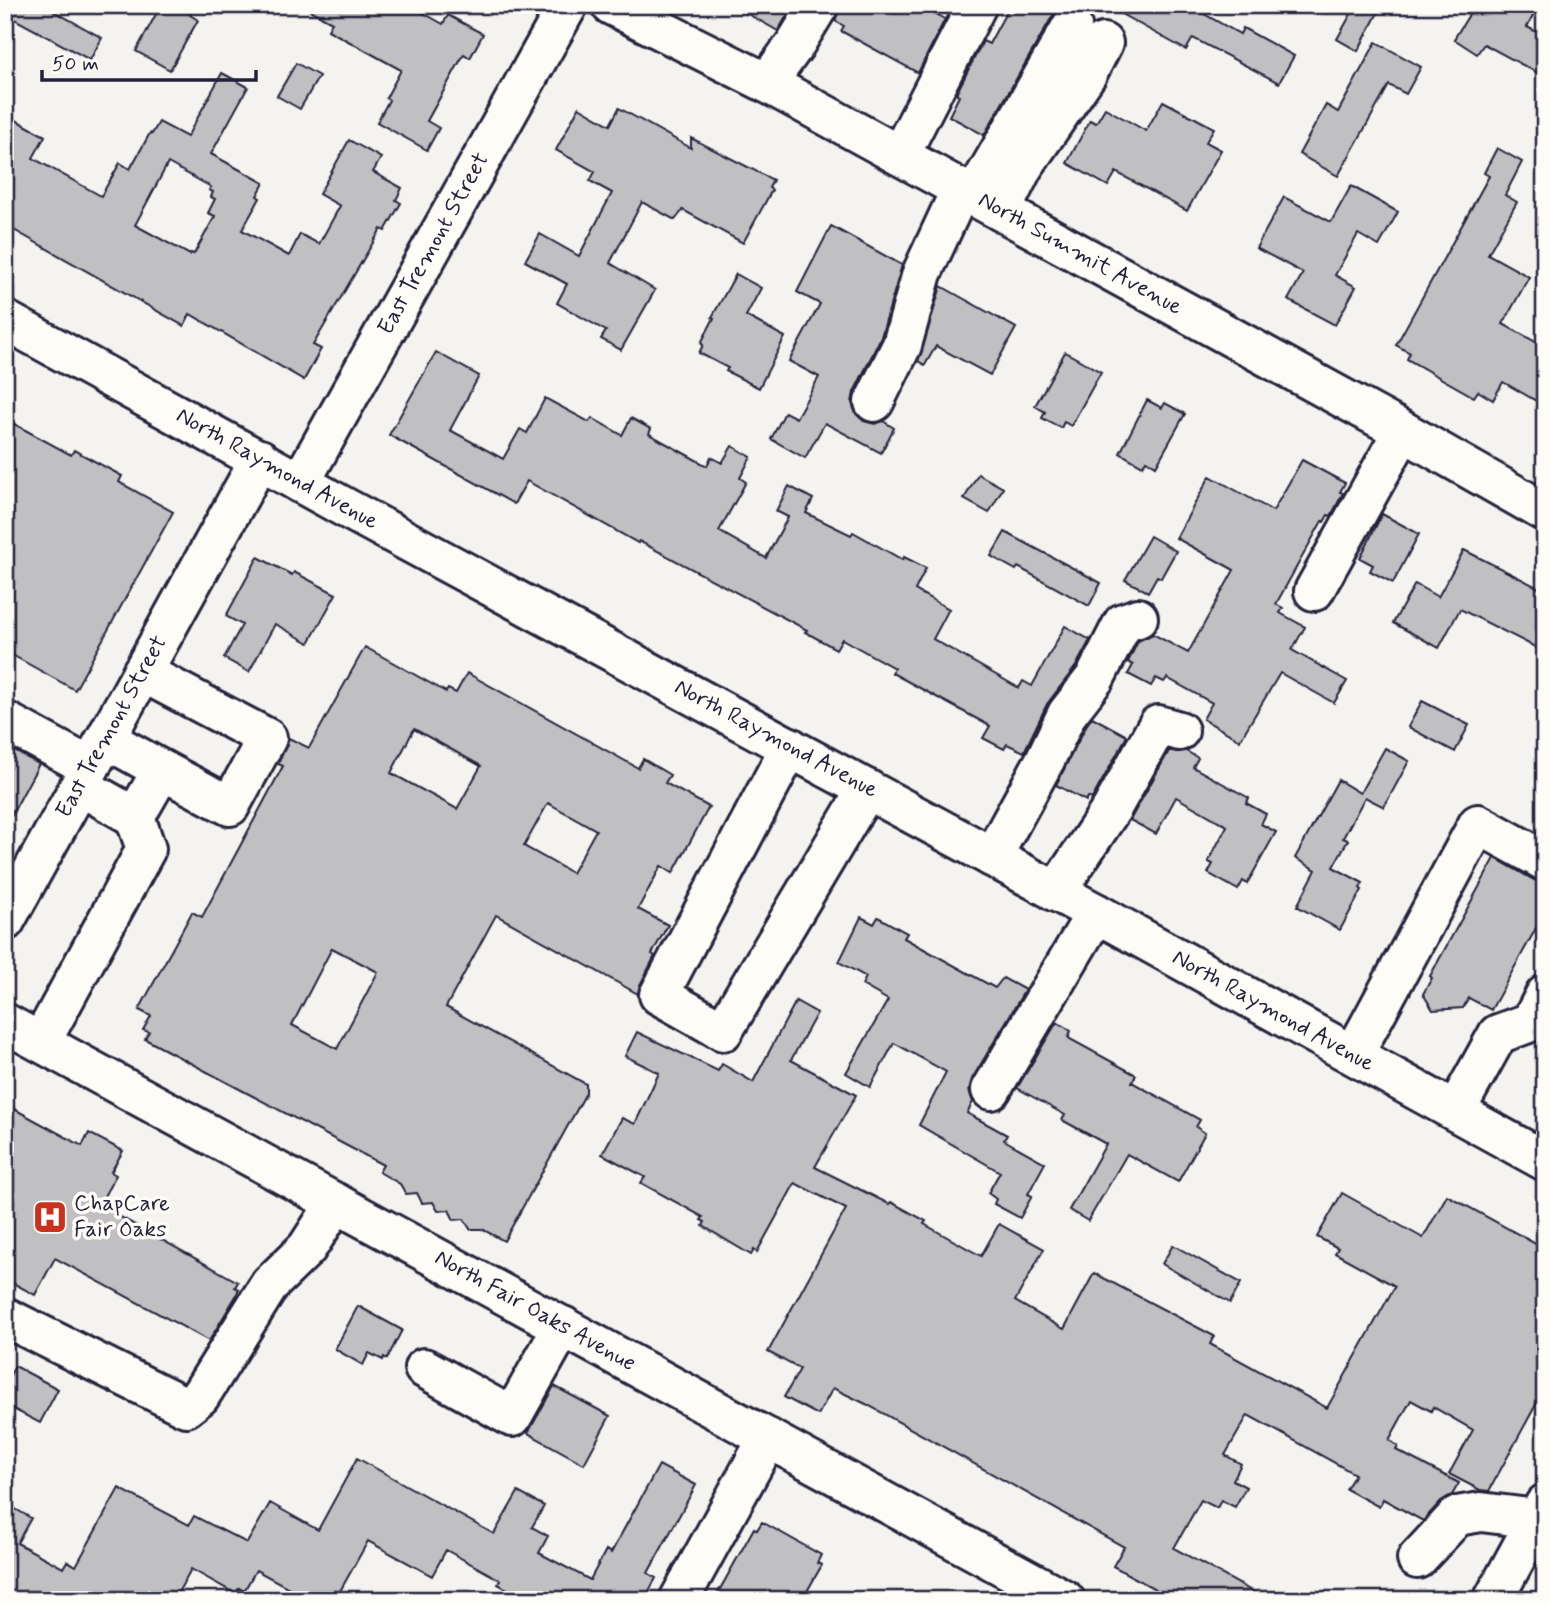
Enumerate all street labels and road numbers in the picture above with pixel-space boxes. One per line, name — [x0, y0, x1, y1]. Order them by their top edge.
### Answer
street label: East Tremont Street — [371, 147, 497, 341]
street label: North Summit Avenue — [973, 185, 1187, 323]
street label: North Raymond Avenue — [171, 401, 383, 537]
street label: East Tremont Street — [49, 630, 175, 824]
street label: North Raymond Avenue — [669, 673, 883, 805]
street label: North Raymond Avenue — [1167, 943, 1379, 1079]
street label: North Fair Oaks Avenue — [429, 1243, 641, 1379]

